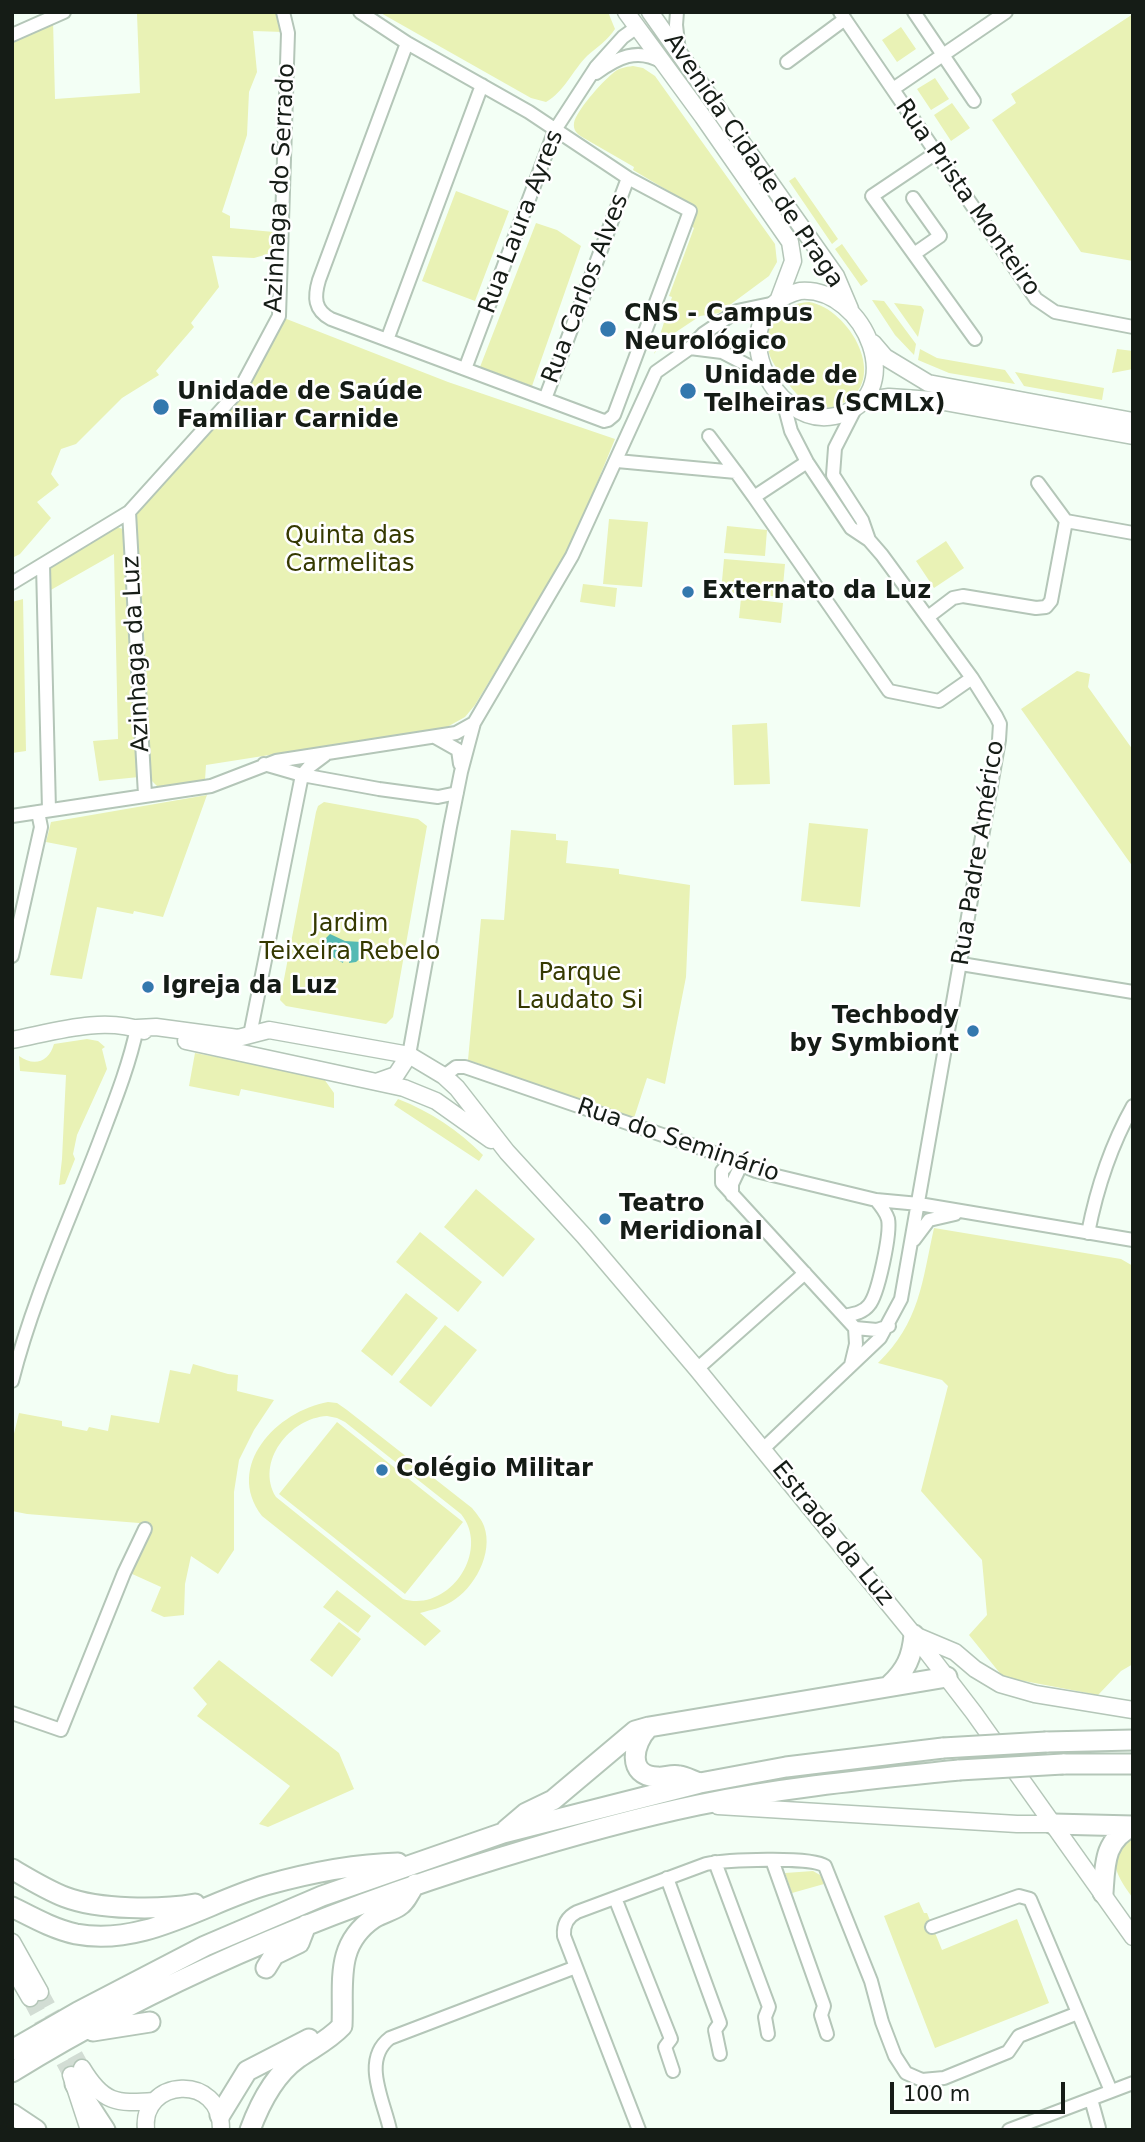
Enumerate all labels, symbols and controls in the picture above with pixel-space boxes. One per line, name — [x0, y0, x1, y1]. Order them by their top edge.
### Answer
street label: Avenida Cidade de Praga — [657, 28, 849, 294]
street label: Azinhaga do Serrado — [260, 62, 302, 314]
street label: Rua Prista Monteiro — [888, 94, 1046, 302]
street label: Rua Laura Ayres — [474, 126, 570, 318]
street label: Rua Carlos Alves — [537, 190, 635, 388]
place label: CNS - Campus Neurológico — [624, 301, 813, 357]
marker: CNS - Campus Neurológico — [598, 319, 618, 339]
place label: Unidade de Telheiras (SCMLx) — [704, 363, 945, 419]
place label: Unidade de Saúde Familiar Carnide — [177, 379, 423, 435]
marker: Unidade de Telheiras (SCMLx) — [678, 381, 698, 401]
marker: Unidade de Saúde Familiar Carnide — [151, 397, 171, 417]
park label: Quinta das Carmelitas — [285, 523, 415, 579]
street label: Azinhaga da Luz — [117, 555, 157, 753]
place label: Externato da Luz — [702, 578, 931, 606]
marker: Externato da Luz — [680, 584, 696, 600]
street label: Rua Padre Américo — [947, 739, 1011, 967]
park label: Jardim Teixeira Rebelo — [260, 911, 440, 967]
park label: Parque Laudato Si — [517, 960, 643, 1016]
place label: Igreja da Luz — [162, 973, 337, 1001]
marker: Igreja da Luz — [140, 979, 156, 995]
place label: Techbody by Symbiont — [789, 1003, 959, 1059]
marker: Techbody by Symbiont — [965, 1023, 981, 1039]
street label: Rua do Seminário — [573, 1093, 783, 1189]
place label: Teatro Meridional — [619, 1191, 763, 1247]
marker: Teatro Meridional — [597, 1211, 613, 1227]
place label: Colégio Militar — [396, 1456, 593, 1484]
street label: Estrada da Luz — [765, 1456, 899, 1612]
marker: Colégio Militar — [374, 1462, 390, 1478]
scale bar — [893, 2068, 1068, 2112]
text: 100 m — [903, 2082, 970, 2106]

